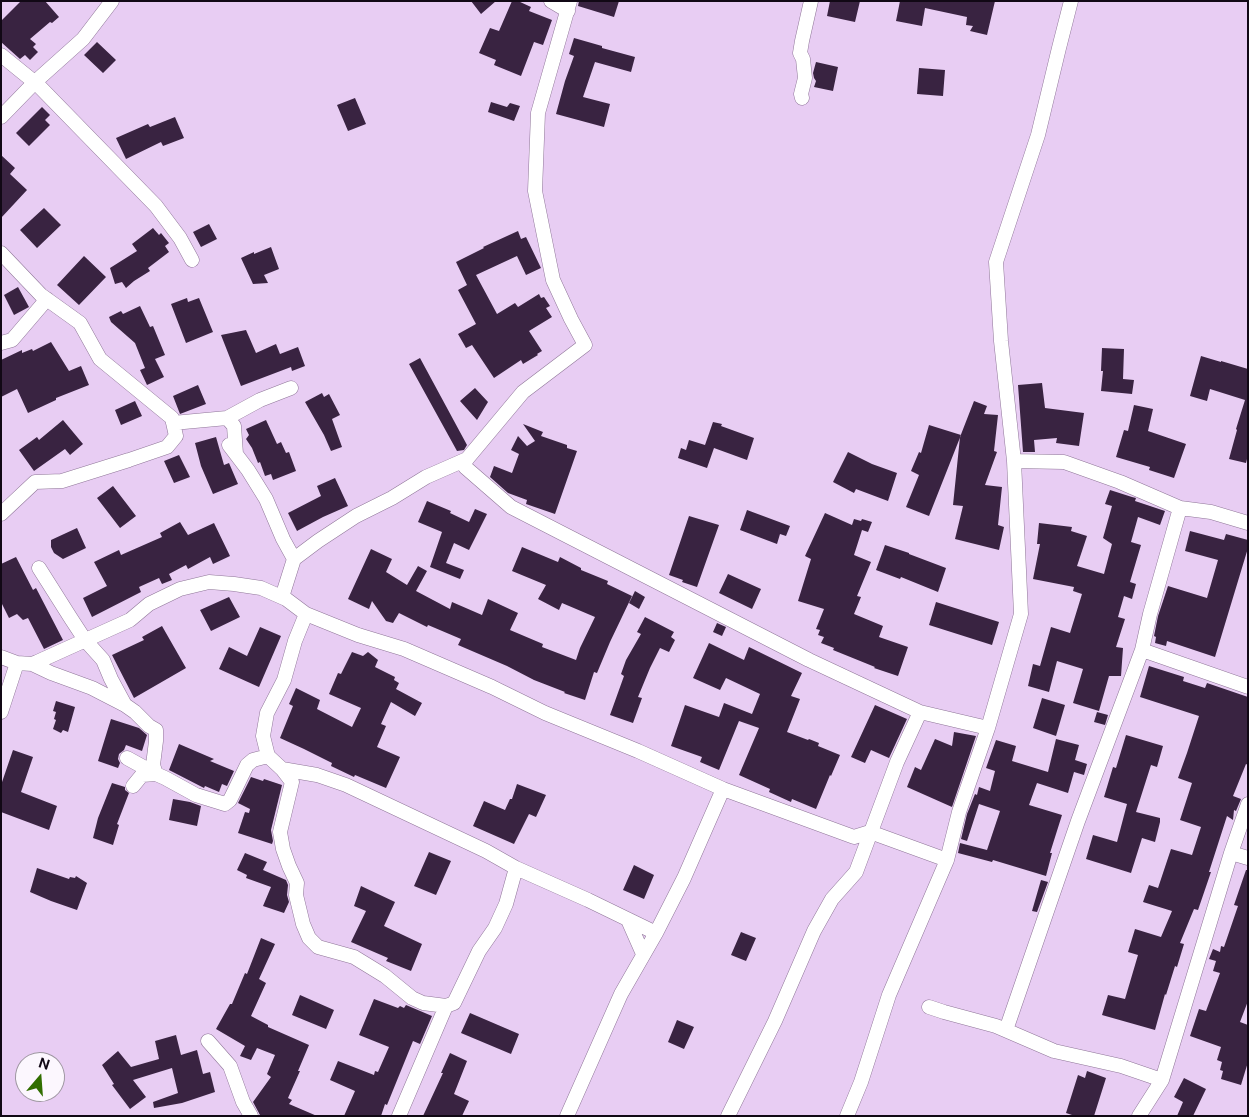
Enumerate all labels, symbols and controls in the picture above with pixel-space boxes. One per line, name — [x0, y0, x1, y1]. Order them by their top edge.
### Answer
north arrow — [15, 1052, 65, 1102]
text: N — [37, 1054, 52, 1073]

